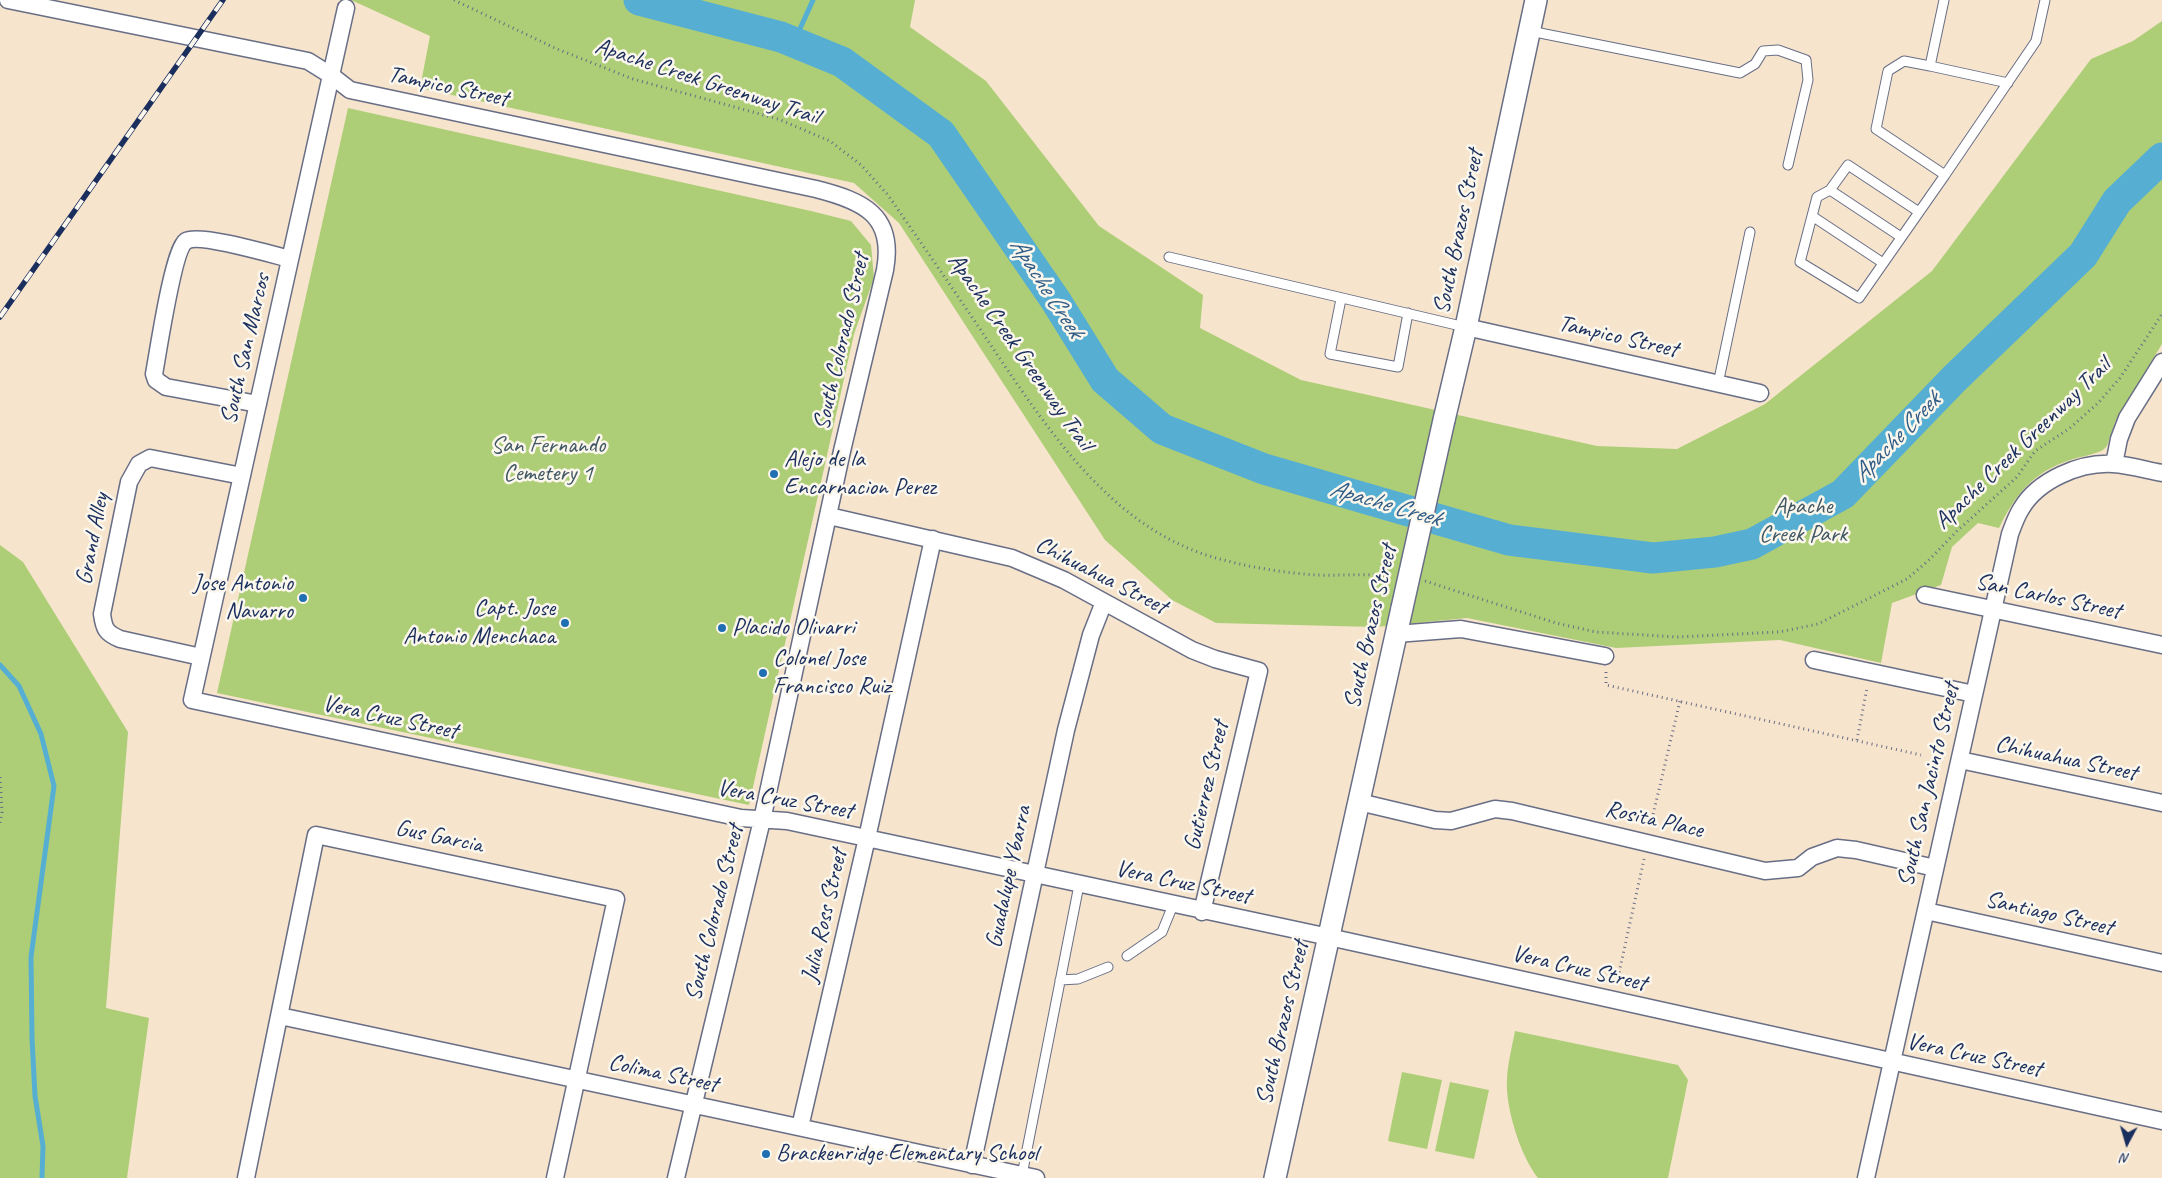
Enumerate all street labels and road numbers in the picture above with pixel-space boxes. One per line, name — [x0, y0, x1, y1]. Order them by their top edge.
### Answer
street label: Apache Creek Greenway Trail — [591, 32, 823, 132]
street label: Tampico Street — [385, 60, 511, 114]
street label: South Brazos Street — [1428, 147, 1490, 317]
street label: Apache Creek Greenway Trail — [941, 248, 1099, 456]
street label: South Colorado Street — [808, 251, 876, 433]
street label: South San Marcos — [215, 271, 277, 427]
street label: Tampico Street — [1555, 309, 1681, 365]
street label: Apache Creek Greenway Trail — [1929, 352, 2117, 536]
street label: Grand Alley — [70, 491, 116, 587]
street label: Chihuahua Street — [1030, 530, 1172, 622]
street label: South Brazos Street — [1338, 542, 1404, 712]
street label: San Carlos Street — [1973, 568, 2123, 626]
street label: South San Jacinto Street — [1892, 681, 1966, 889]
street label: Vera Cruz Street — [320, 690, 460, 746]
street label: Gutierrez Street — [1178, 719, 1236, 853]
street label: Chihuahua Street — [1993, 730, 2139, 788]
street label: Vera Cruz Street — [715, 774, 855, 826]
street label: Rosita Place — [1602, 795, 1706, 845]
street label: Guadalupe Ybarra — [980, 803, 1038, 951]
street label: Gus Garcia — [393, 814, 485, 860]
street label: South Colorado Street — [679, 822, 751, 1004]
street label: Julia Ross Street — [796, 847, 854, 985]
street label: Vera Cruz Street — [1113, 855, 1253, 911]
street label: Santiago Street — [1982, 885, 2116, 943]
street label: South Brazos Street — [1250, 938, 1316, 1108]
street label: Vera Cruz Street — [1509, 940, 1649, 998]
street label: Vera Cruz Street — [1904, 1028, 2044, 1084]
street label: Colima Street — [606, 1048, 720, 1100]

